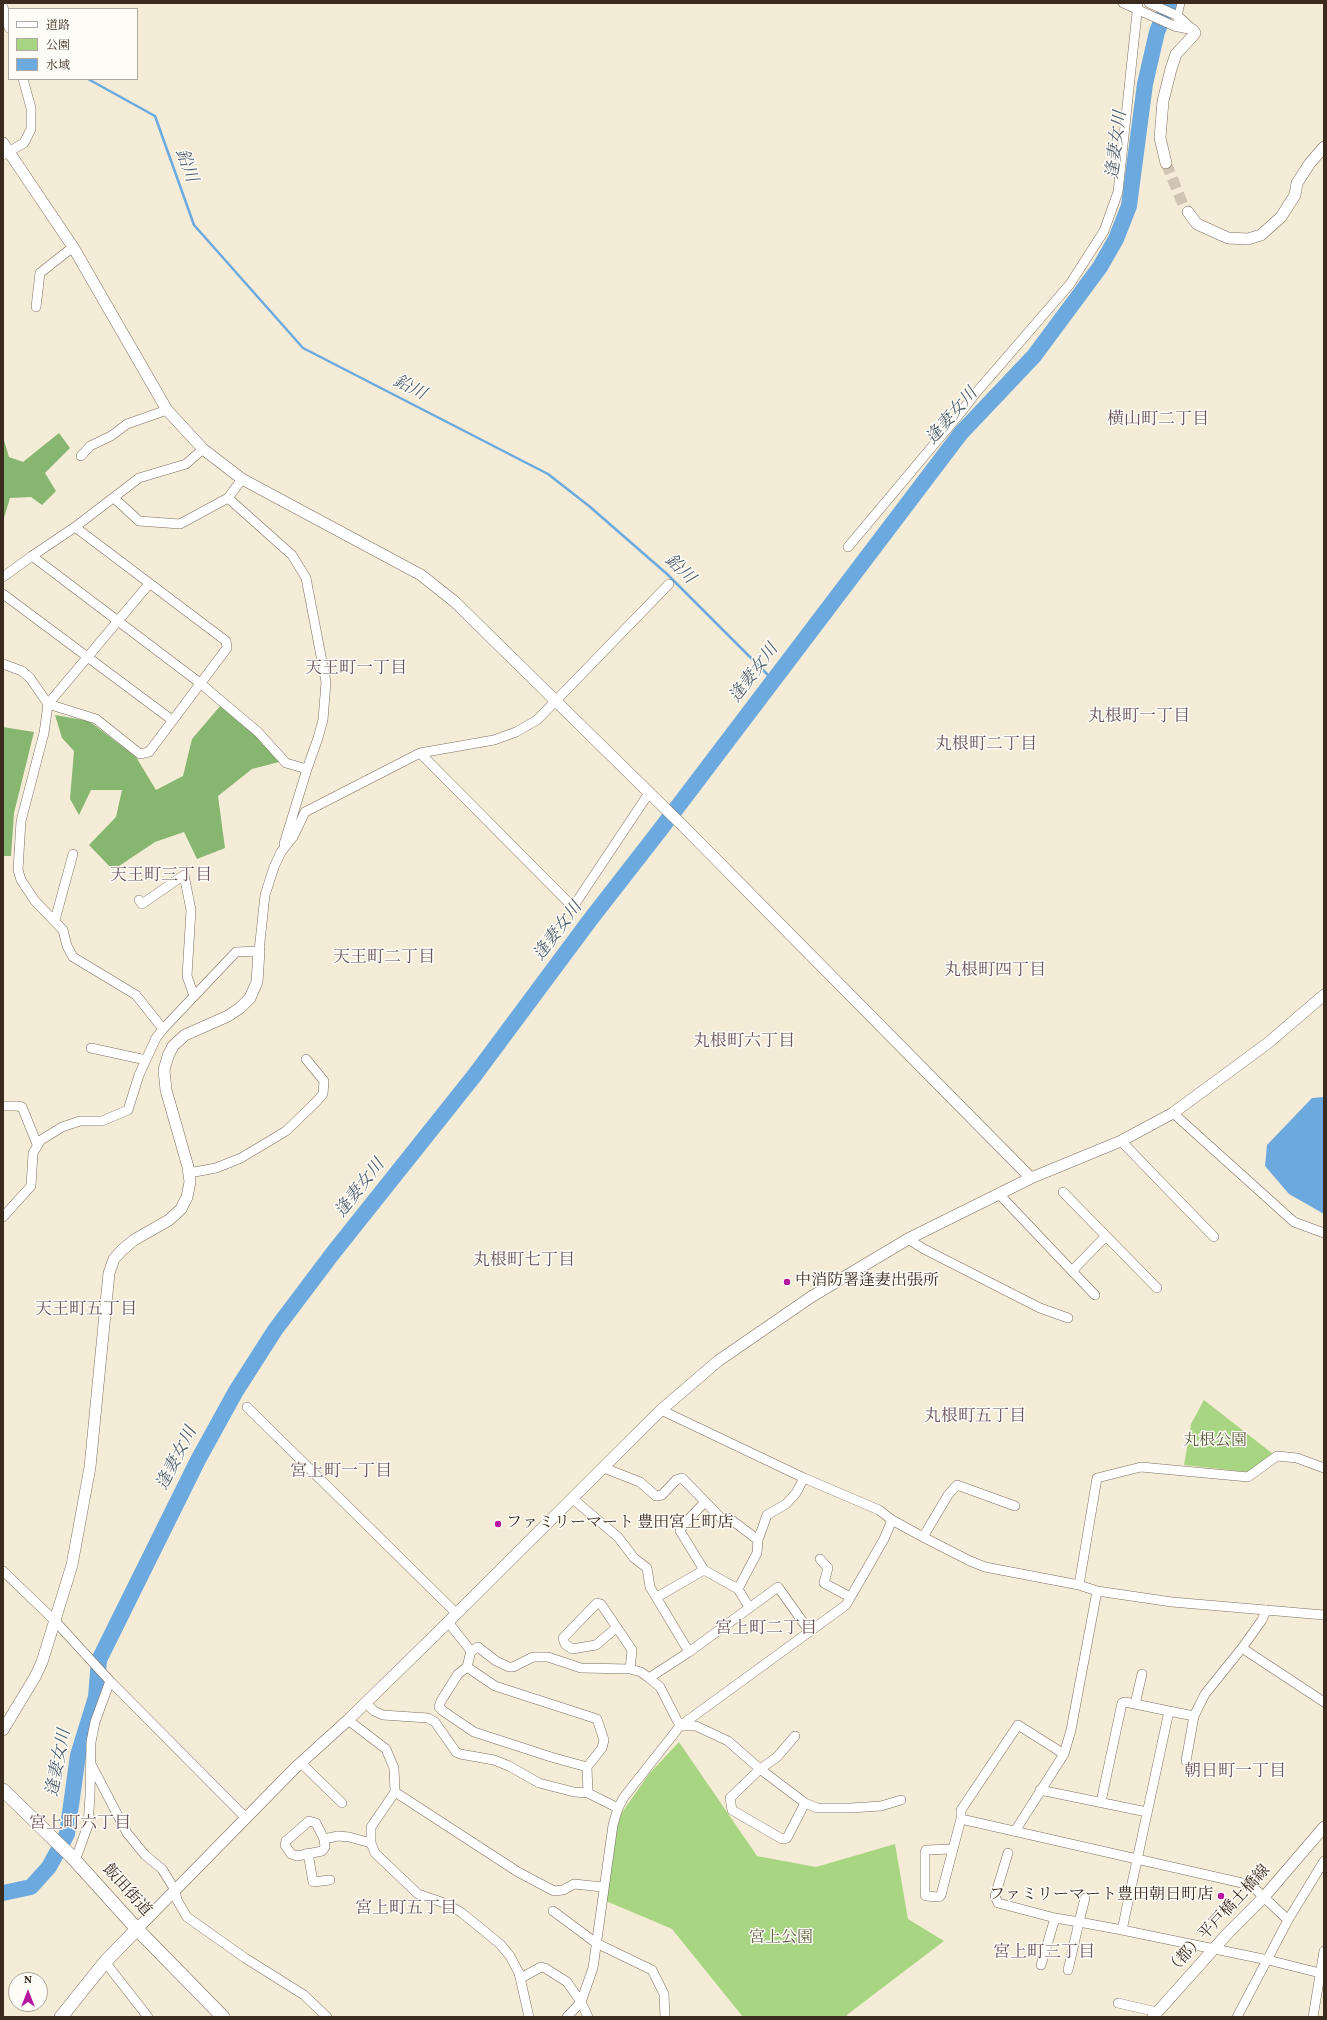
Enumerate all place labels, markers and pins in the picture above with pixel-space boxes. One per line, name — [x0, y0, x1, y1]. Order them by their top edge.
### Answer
place label: 中消防署逢妻出張所 — [795, 1272, 939, 1292]
marker: 中消防署逢妻出張所 — [782, 1277, 792, 1287]
place label: ファミリーマート 豊田宮上町店 — [506, 1514, 733, 1534]
marker: ファミリーマート 豊田宮上町店 — [493, 1519, 503, 1529]
place label: ファミリーマート豊田朝日町店 — [989, 1886, 1213, 1906]
marker: ファミリーマート豊田朝日町店 — [1216, 1891, 1226, 1901]

